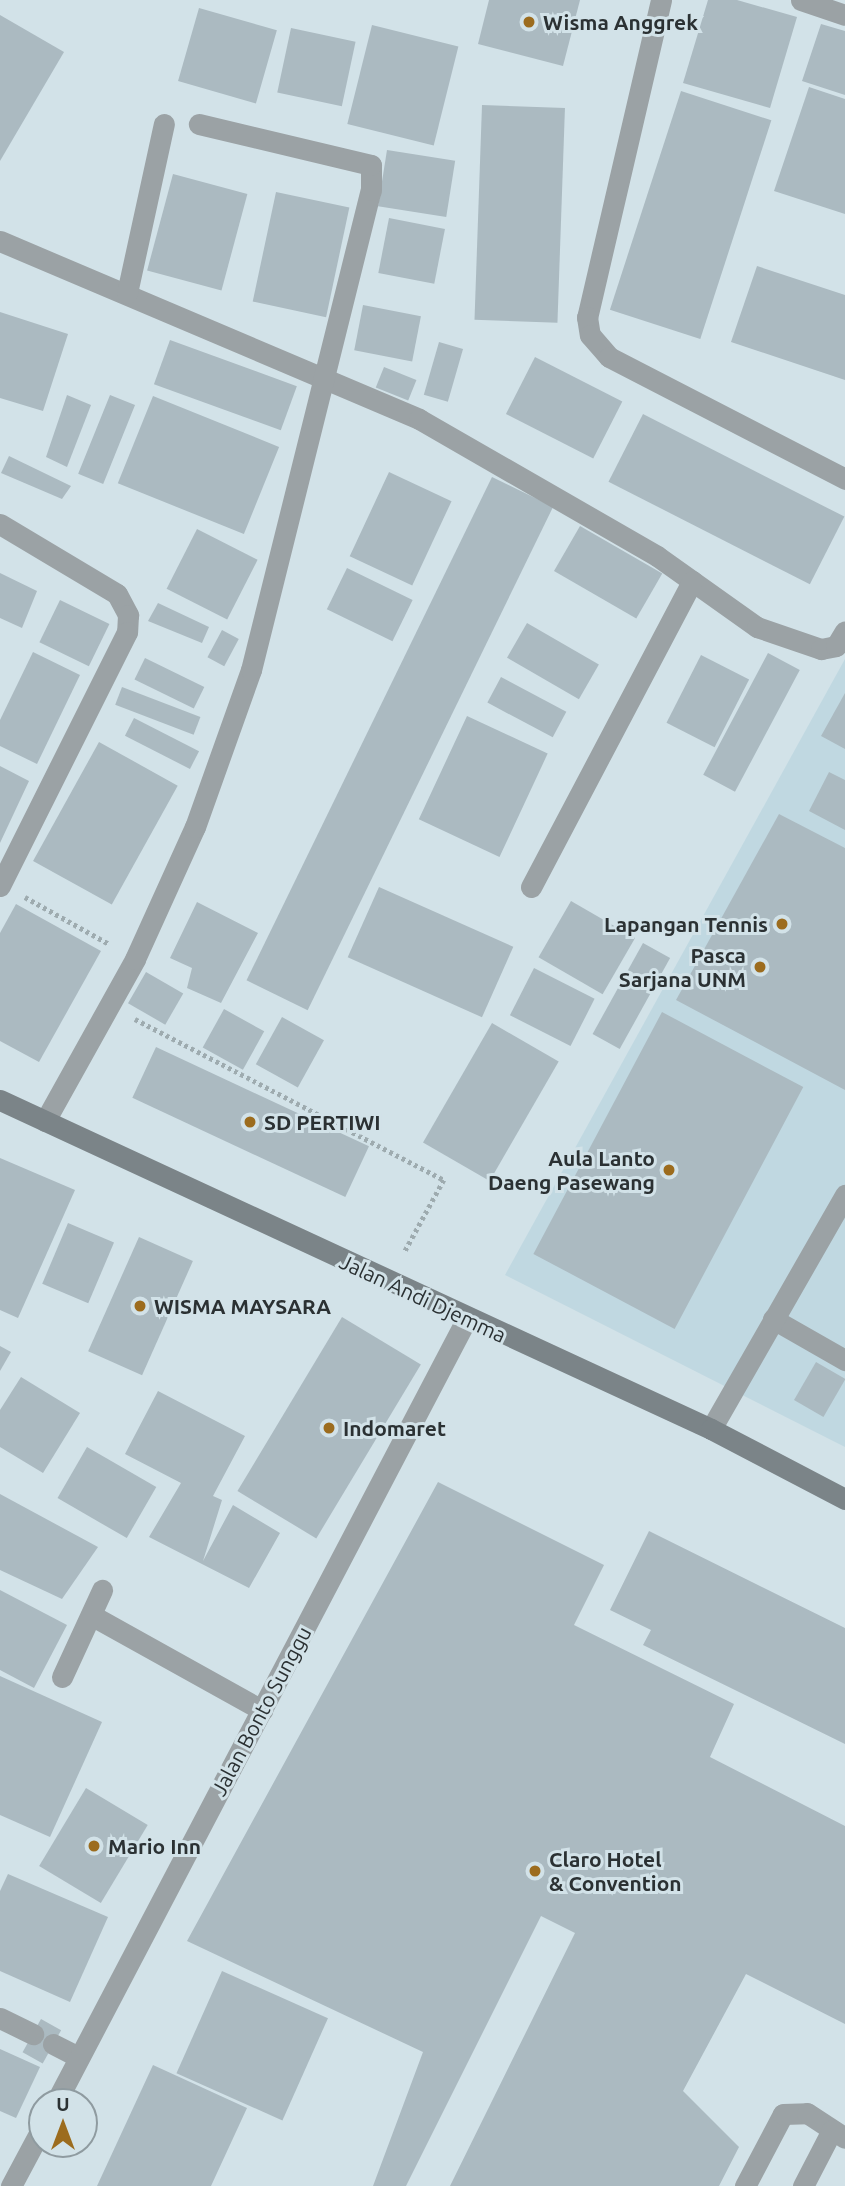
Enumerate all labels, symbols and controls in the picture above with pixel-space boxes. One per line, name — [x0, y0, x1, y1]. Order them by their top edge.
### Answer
place label: Wisma Anggrek — [543, 9, 698, 35]
marker: Wisma Anggrek — [521, 14, 537, 30]
place label: Lapangan Tennis — [604, 911, 768, 937]
marker: Lapangan Tennis — [774, 916, 790, 932]
place label: Pasca Sarjana UNM — [619, 942, 746, 992]
marker: Pasca Sarjana UNM — [752, 959, 768, 975]
place label: SD PERTIWI — [264, 1109, 381, 1135]
marker: SD PERTIWI — [242, 1114, 258, 1130]
place label: Aula Lanto Daeng Pasewang — [488, 1145, 655, 1195]
marker: Aula Lanto Daeng Pasewang — [661, 1162, 677, 1178]
street label: Jalan Andi Djemma — [336, 1248, 510, 1348]
place label: WISMA MAYSARA — [154, 1293, 331, 1319]
marker: WISMA MAYSARA — [132, 1298, 148, 1314]
place label: Indomaret — [343, 1415, 446, 1441]
marker: Indomaret — [321, 1420, 337, 1436]
street label: Jalan Bonto Sunggu — [206, 1622, 316, 1800]
place label: Mario Inn — [108, 1833, 201, 1859]
marker: Mario Inn — [86, 1838, 102, 1854]
place label: Claro Hotel & Convention — [549, 1846, 682, 1896]
marker: Claro Hotel & Convention — [527, 1863, 543, 1879]
north arrow — [28, 2088, 98, 2158]
text: U — [56, 2093, 70, 2115]

